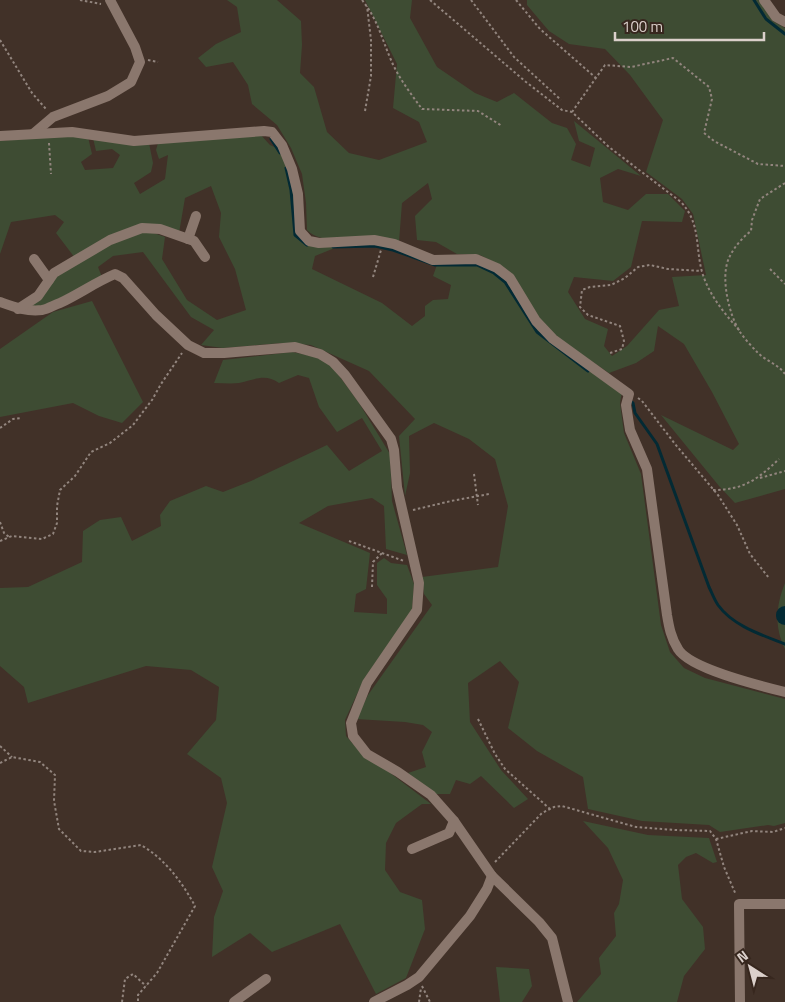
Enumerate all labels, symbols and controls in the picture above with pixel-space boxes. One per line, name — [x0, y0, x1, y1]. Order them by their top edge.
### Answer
scale bar — [615, 10, 764, 42]
text: 100 m — [622, 15, 663, 38]
north arrow — [725, 942, 775, 992]
text: N — [732, 945, 752, 967]

